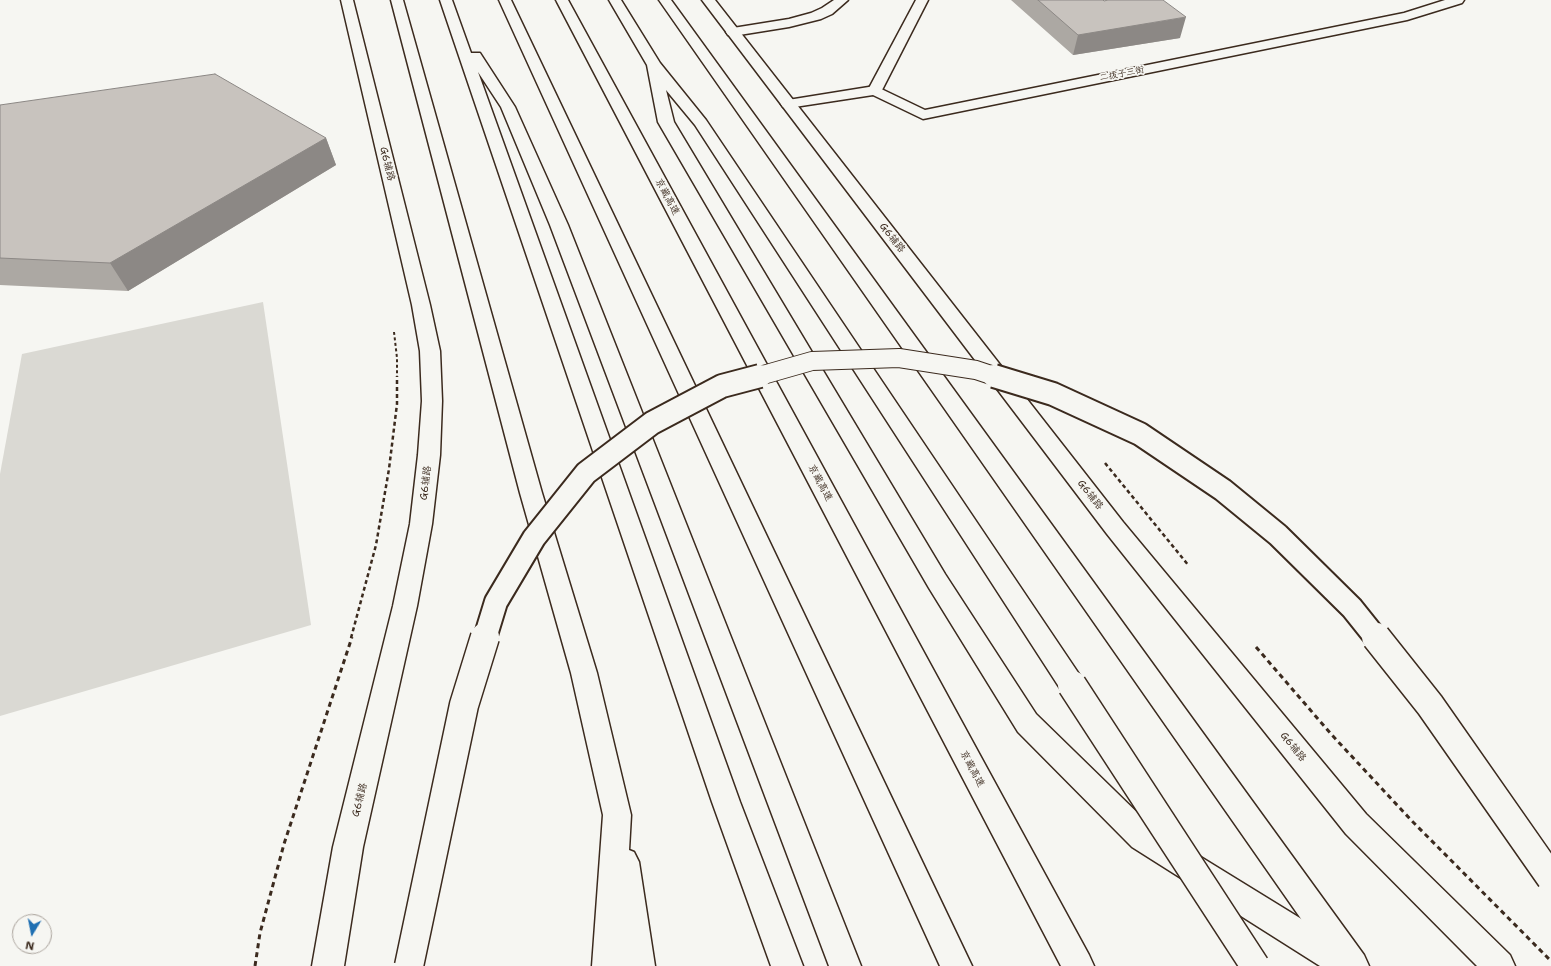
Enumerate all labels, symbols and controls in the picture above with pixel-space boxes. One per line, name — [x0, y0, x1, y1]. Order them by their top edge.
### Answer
street label: 二拨子三街 — [1099, 64, 1145, 84]
street label: G6辅路 — [377, 146, 397, 182]
street label: 京藏高速 — [652, 177, 682, 217]
street label: G6辅路 — [877, 221, 907, 255]
street label: 京藏高速 — [805, 463, 835, 503]
street label: G6辅路 — [418, 465, 434, 501]
street label: G6辅路 — [1075, 478, 1105, 512]
street label: G6辅路 — [1277, 730, 1309, 764]
street label: 京藏高速 — [957, 749, 987, 789]
street label: G6辅路 — [350, 782, 370, 818]
north arrow — [12, 914, 52, 954]
text: N — [24, 937, 36, 953]

